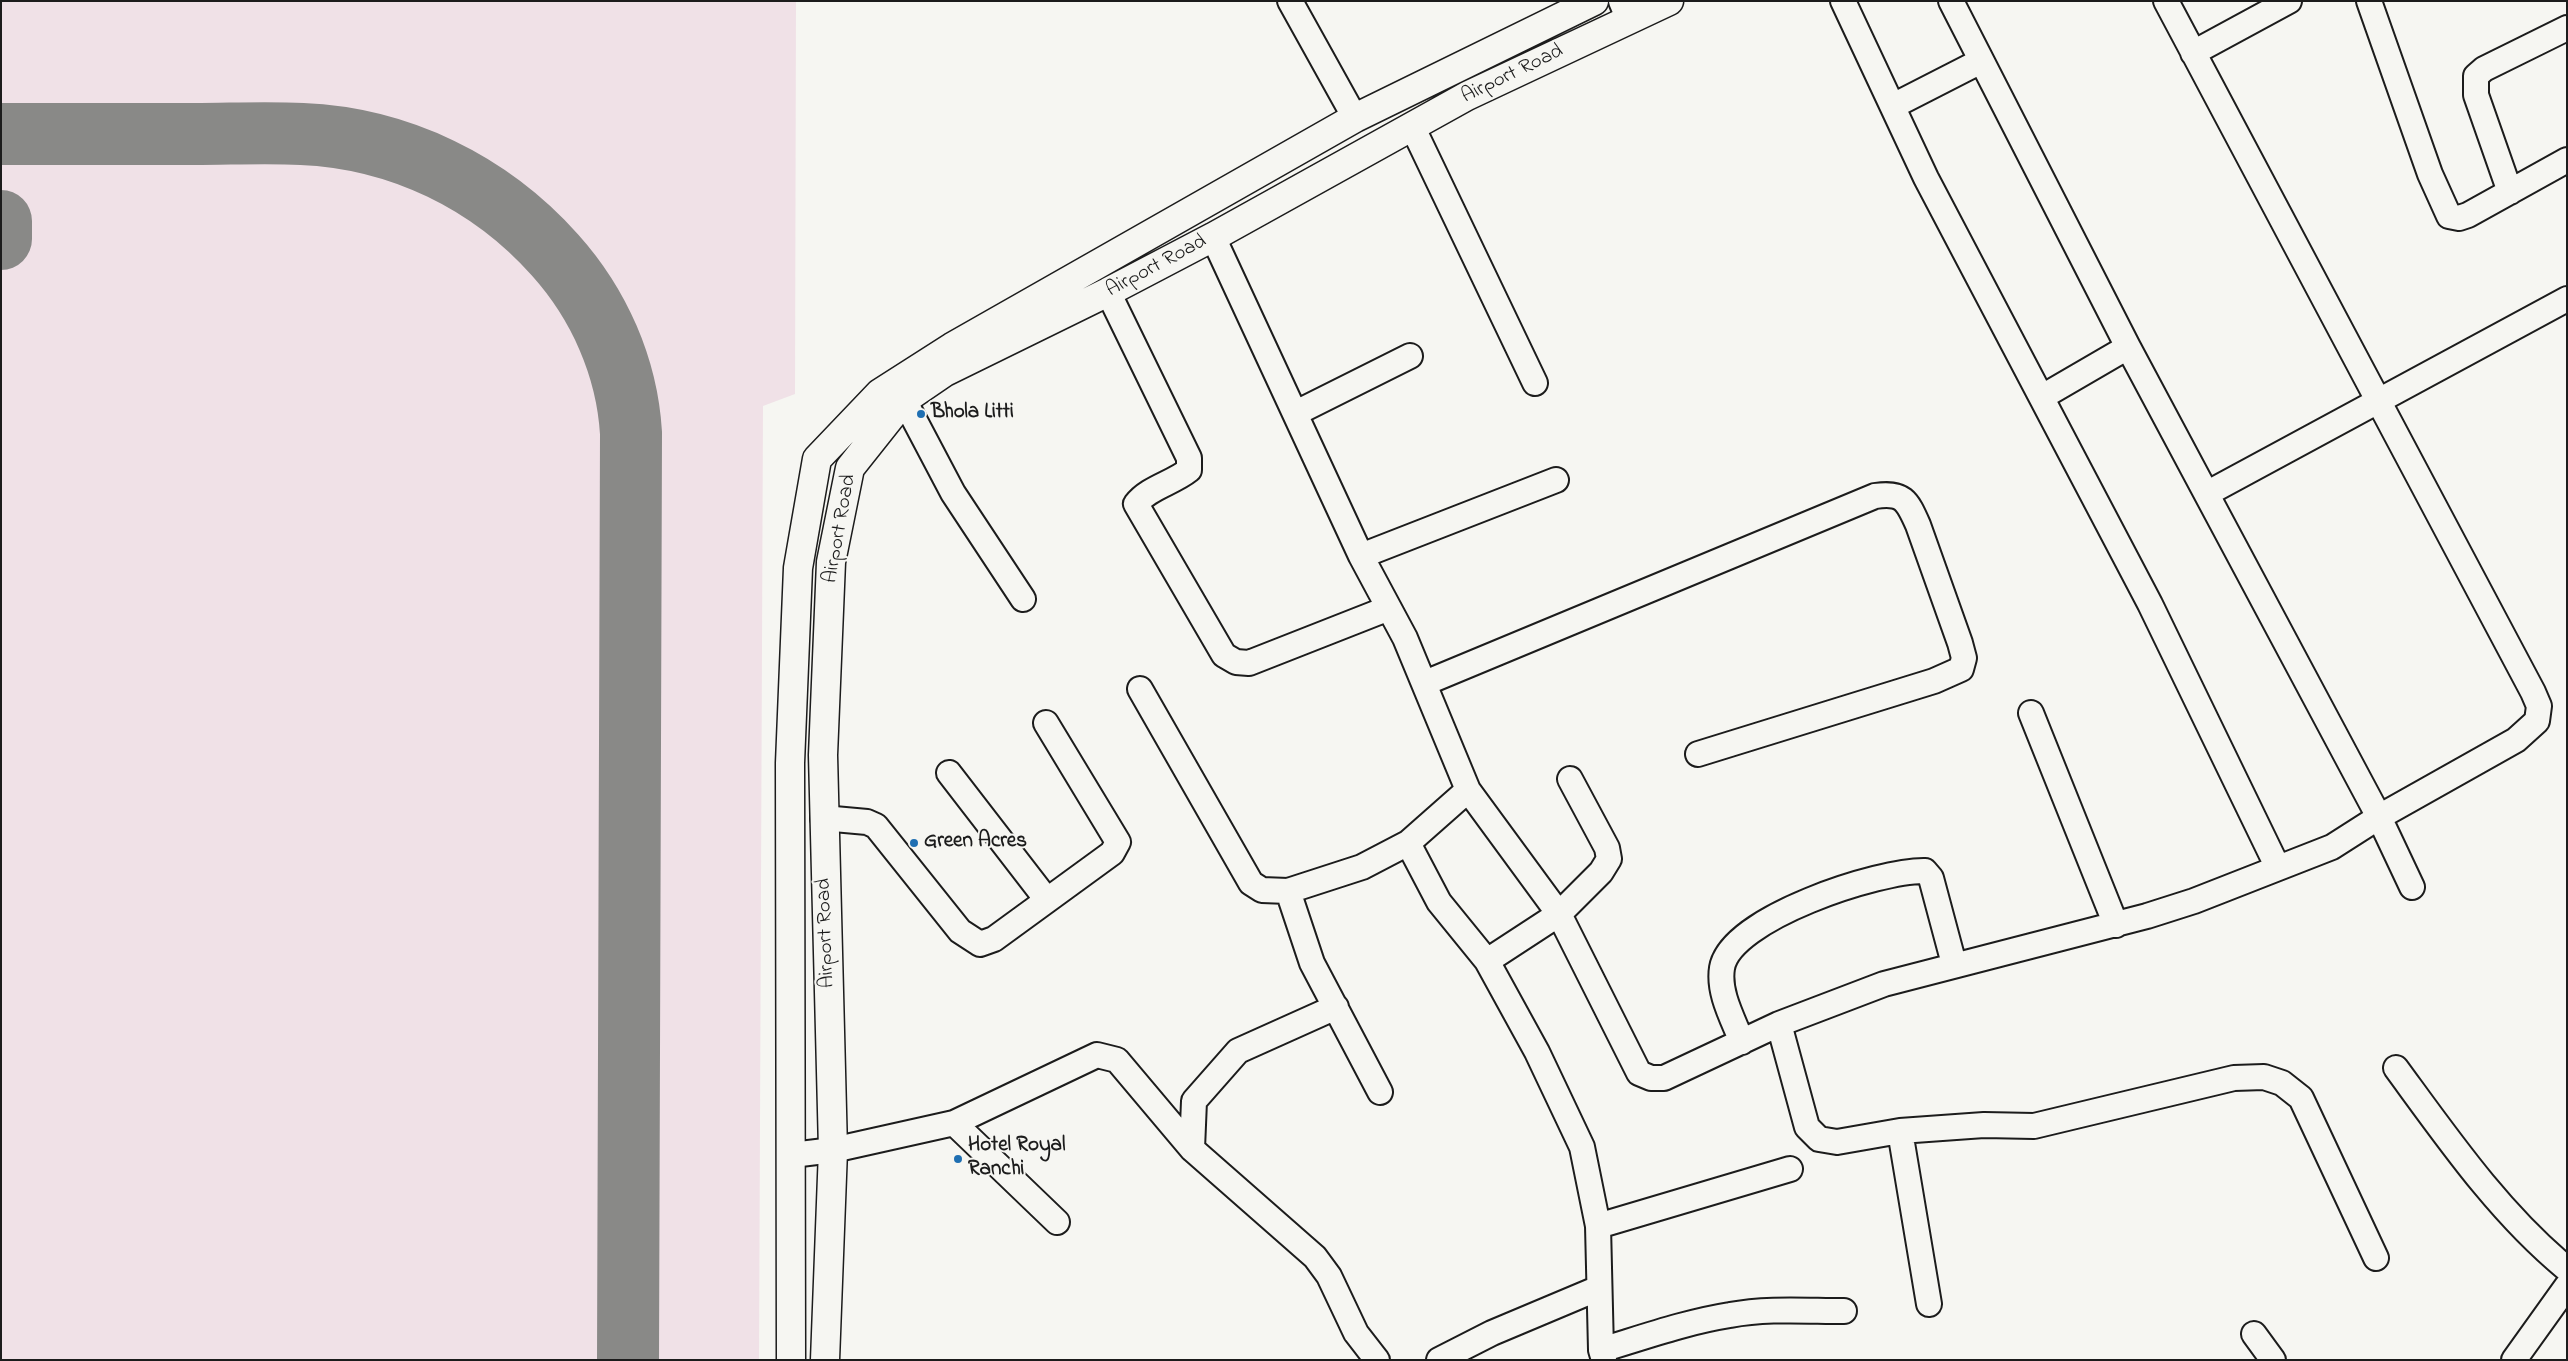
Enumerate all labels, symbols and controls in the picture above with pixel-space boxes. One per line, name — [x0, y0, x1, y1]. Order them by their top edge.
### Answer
street label: Airport Road — [1458, 40, 1568, 110]
street label: Airport Road — [1102, 230, 1212, 304]
place label: Bhola Litti — [931, 401, 1014, 427]
marker: Bhola Litti — [915, 408, 927, 420]
street label: Airport Road — [819, 473, 863, 585]
place label: Green Acres — [924, 830, 1027, 856]
marker: Green Acres — [908, 837, 920, 849]
street label: Airport Road — [812, 878, 842, 988]
place label: Hotel Royal Ranchi — [968, 1134, 1065, 1184]
marker: Hotel Royal Ranchi — [952, 1153, 964, 1165]

